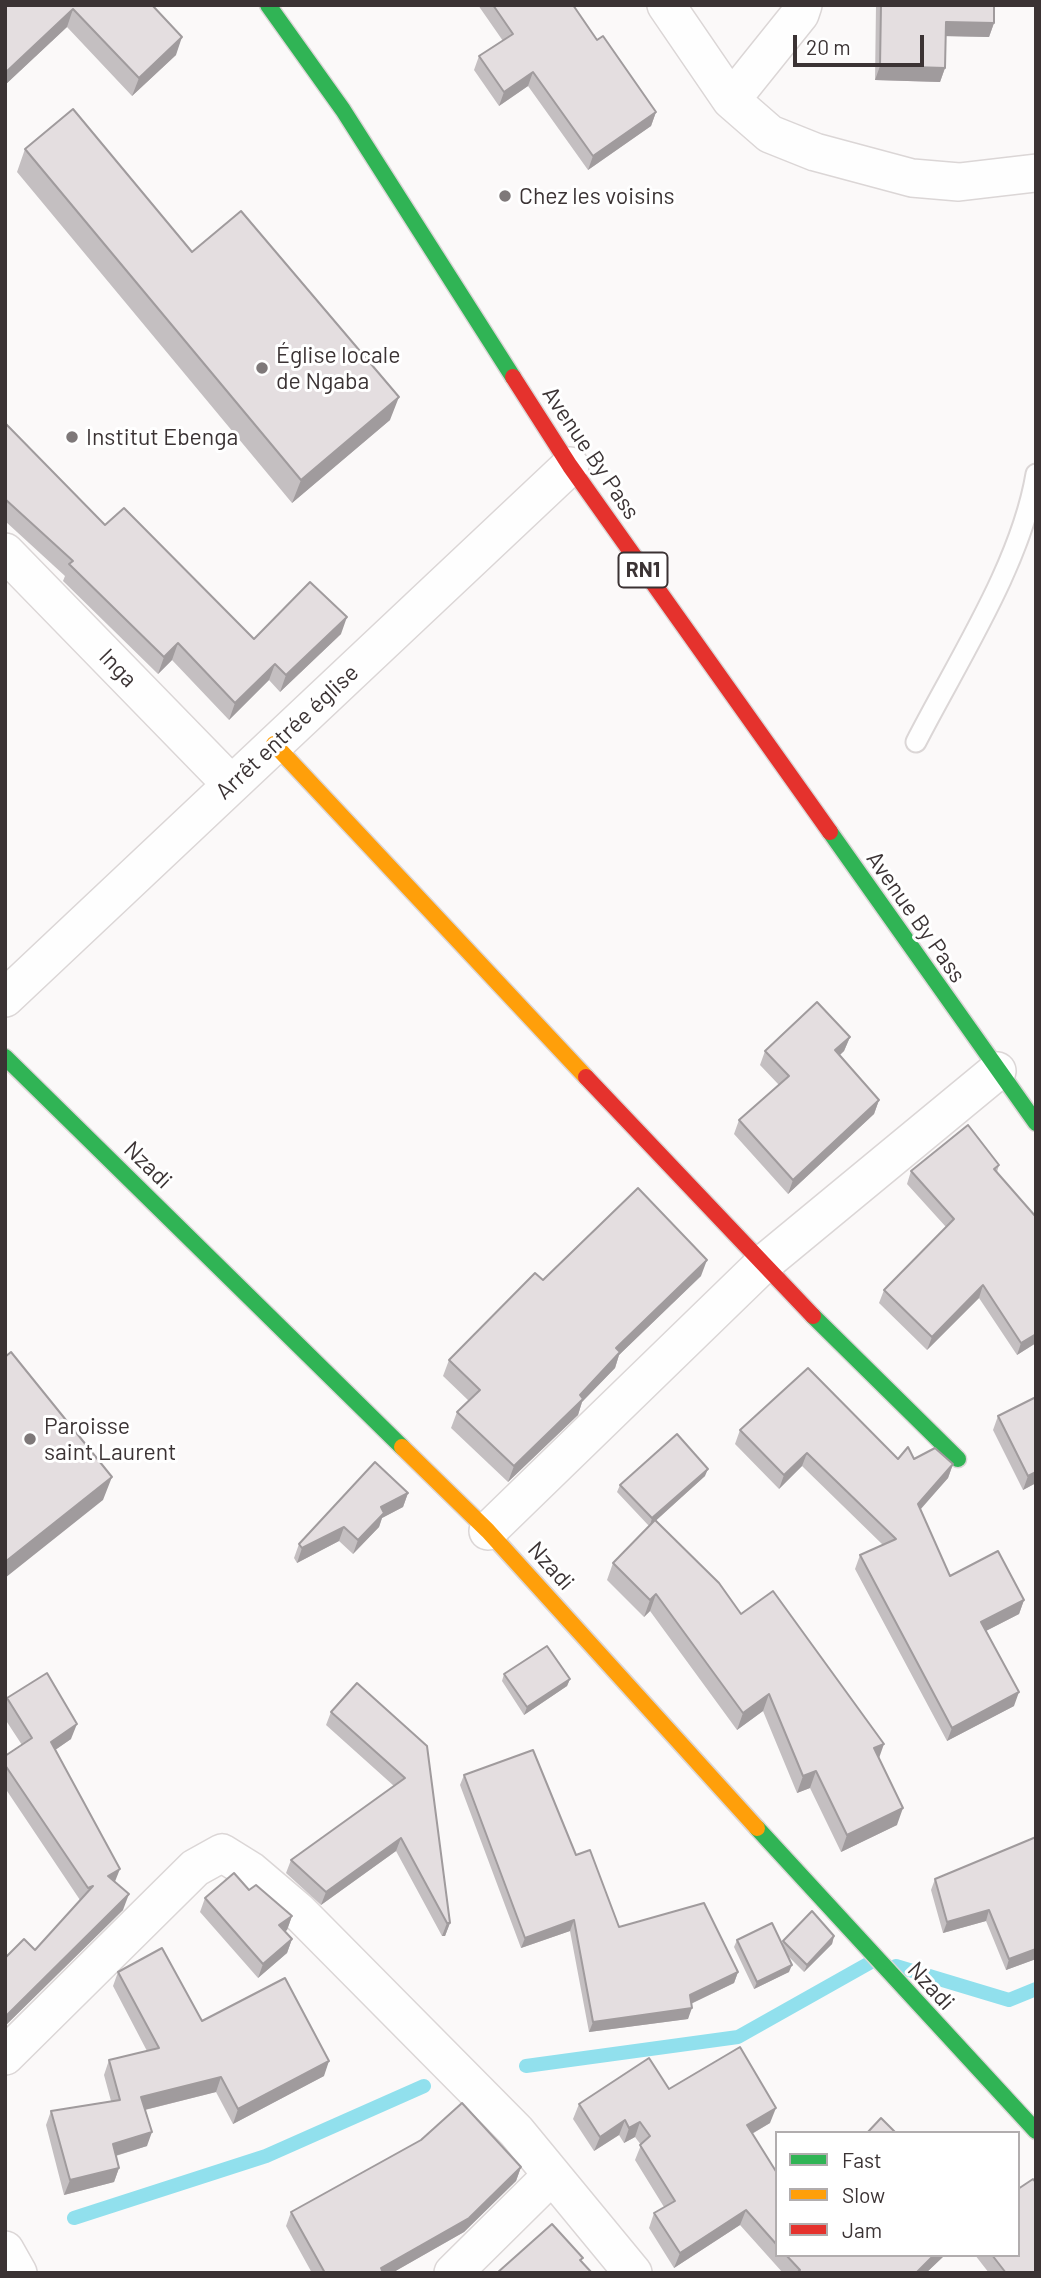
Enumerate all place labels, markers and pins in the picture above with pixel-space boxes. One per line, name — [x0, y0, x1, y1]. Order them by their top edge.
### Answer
place label: Chez les voisins — [519, 182, 675, 210]
marker: Chez les voisins — [497, 188, 513, 204]
place label: Église locale de Ngaba — [276, 341, 400, 395]
marker: Église locale de Ngaba — [254, 360, 270, 376]
place label: Institut Ebenga — [86, 423, 238, 451]
marker: Institut Ebenga — [64, 429, 80, 445]
place label: Paroisse saint Laurent — [44, 1412, 176, 1466]
marker: Paroisse saint Laurent — [22, 1431, 38, 1447]

